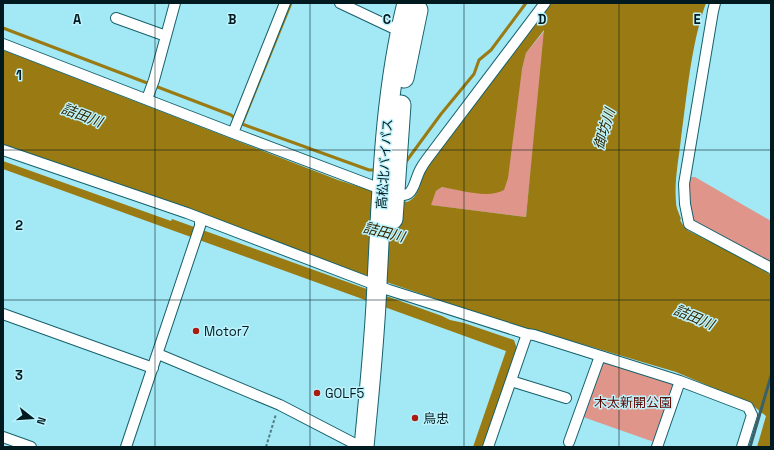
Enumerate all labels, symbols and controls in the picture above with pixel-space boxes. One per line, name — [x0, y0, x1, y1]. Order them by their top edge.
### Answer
text: A — [73, 11, 82, 28]
text: B — [228, 11, 237, 28]
text: C — [383, 11, 391, 28]
text: D — [538, 11, 547, 28]
text: E — [693, 11, 701, 28]
text: 1 — [16, 67, 22, 84]
water label: 詰田川 — [59, 99, 107, 132]
water label: 御坊川 — [589, 104, 619, 152]
street label: 高松北バイパス — [373, 118, 396, 210]
text: 2 — [15, 217, 23, 234]
water label: 詰田川 — [361, 218, 408, 246]
water label: 詰田川 — [671, 301, 719, 334]
place label: Motor7 — [204, 323, 249, 340]
marker: Motor7 — [191, 326, 201, 336]
text: 3 — [15, 367, 23, 384]
place label: GOLF5 — [325, 385, 364, 402]
marker: GOLF5 — [312, 388, 322, 398]
park label: 木太新開公園 — [594, 394, 672, 411]
north arrow — [12, 398, 52, 438]
place label: 鳥忠 — [423, 410, 449, 427]
marker: 鳥忠 — [410, 413, 420, 423]
text: N — [34, 415, 49, 426]

